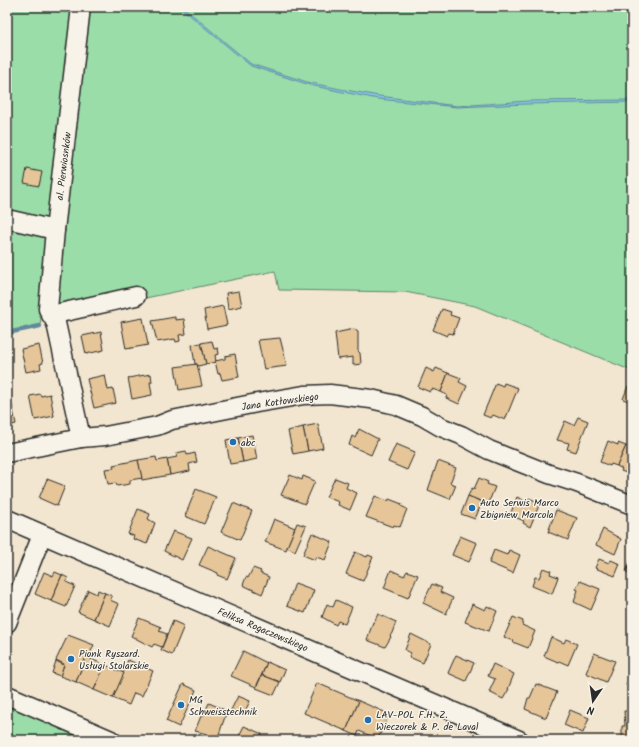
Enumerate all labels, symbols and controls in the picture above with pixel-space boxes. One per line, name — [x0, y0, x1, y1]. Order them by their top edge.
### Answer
street label: al. Pierwiosnków — [52, 131, 76, 201]
street label: Jana Kotłowskiego — [241, 389, 320, 415]
place label: abc — [241, 435, 256, 451]
marker: abc — [228, 437, 238, 447]
place label: Auto Serwis Marco Zbigniew Marcola — [480, 495, 559, 523]
marker: Auto Serwis Marco Zbigniew Marcola — [467, 503, 477, 513]
street label: Feliksa Rogaczewskiego — [215, 604, 311, 656]
place label: Pionk Ryszard. Usługi Stolarskie — [79, 646, 149, 674]
marker: Pionk Ryszard. Usługi Stolarskie — [66, 654, 76, 664]
north arrow — [573, 681, 613, 721]
place label: MG Schweisstechnik — [189, 692, 257, 720]
marker: MG Schweisstechnik — [176, 700, 186, 710]
text: N — [586, 700, 596, 719]
place label: LAV-POL F.H. Z. Wieczorek & P. de Laval — [376, 707, 479, 735]
marker: LAV-POL F.H. Z. Wieczorek & P. de Laval — [363, 715, 373, 725]

